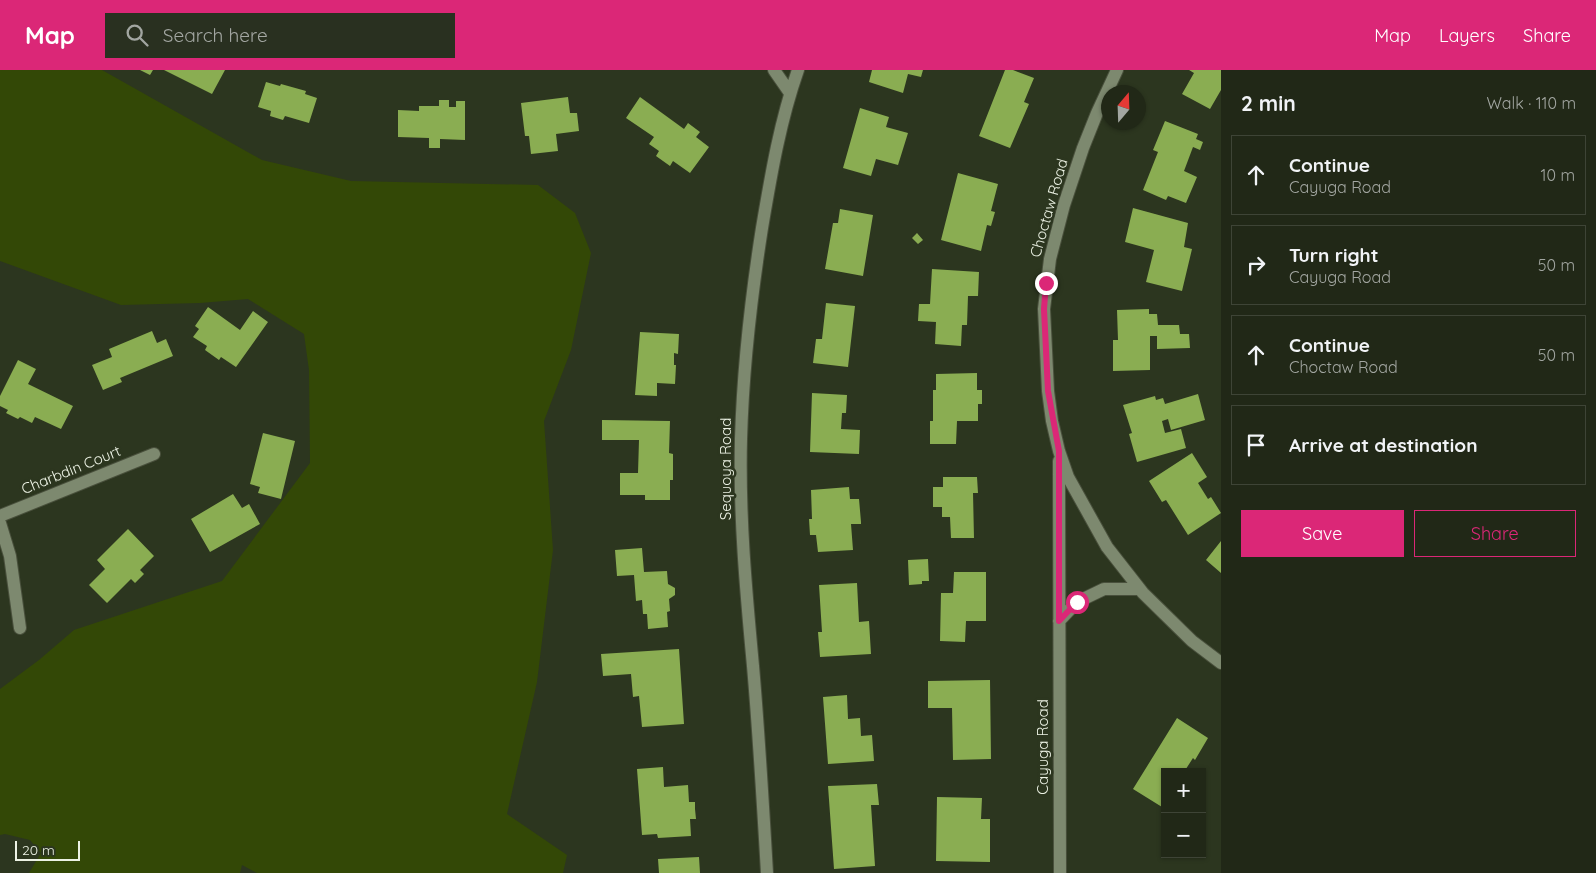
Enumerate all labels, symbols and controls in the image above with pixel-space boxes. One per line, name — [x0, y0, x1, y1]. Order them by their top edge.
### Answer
search box — [105, 13, 455, 58]
text: Map — [25, 20, 75, 50]
icon: search — [123, 21, 151, 49]
text: Search here — [163, 23, 268, 47]
text: Map — [1374, 24, 1411, 47]
text: Layers — [1439, 24, 1495, 47]
text: Share — [1523, 24, 1571, 47]
north arrow — [1101, 85, 1146, 130]
text: 2 min — [1241, 90, 1296, 116]
text: Walk · 110 m — [1487, 93, 1576, 113]
text: Continue — [1289, 153, 1370, 177]
street label: Choctaw Road — [1025, 156, 1072, 259]
icon: ahead — [1242, 161, 1270, 189]
text: 10 m — [1541, 165, 1575, 185]
text: Cayuga Road — [1289, 177, 1391, 197]
text: Turn right — [1289, 243, 1378, 267]
icon: right — [1242, 251, 1270, 279]
text: 50 m — [1538, 255, 1575, 275]
text: Cayuga Road — [1289, 267, 1391, 287]
route end — [1035, 272, 1058, 295]
text: Continue — [1289, 333, 1370, 357]
icon: ahead — [1242, 341, 1270, 369]
text: 50 m — [1538, 345, 1575, 365]
text: Choctaw Road — [1289, 357, 1398, 377]
street label: Sequoya Road — [716, 418, 735, 520]
icon: arrive — [1242, 431, 1270, 459]
text: Arrive at destination — [1289, 433, 1478, 457]
street label: Charbdin Court — [18, 441, 123, 498]
button: Save — [1241, 510, 1404, 557]
button: Share — [1414, 510, 1576, 557]
route start — [1066, 591, 1089, 614]
street label: Cayuga Road — [1033, 699, 1052, 795]
map controls — [1161, 768, 1206, 858]
button: + — [1161, 768, 1206, 813]
button: − — [1161, 813, 1206, 858]
scale bar — [15, 838, 80, 861]
text: 20 m — [22, 841, 55, 859]

